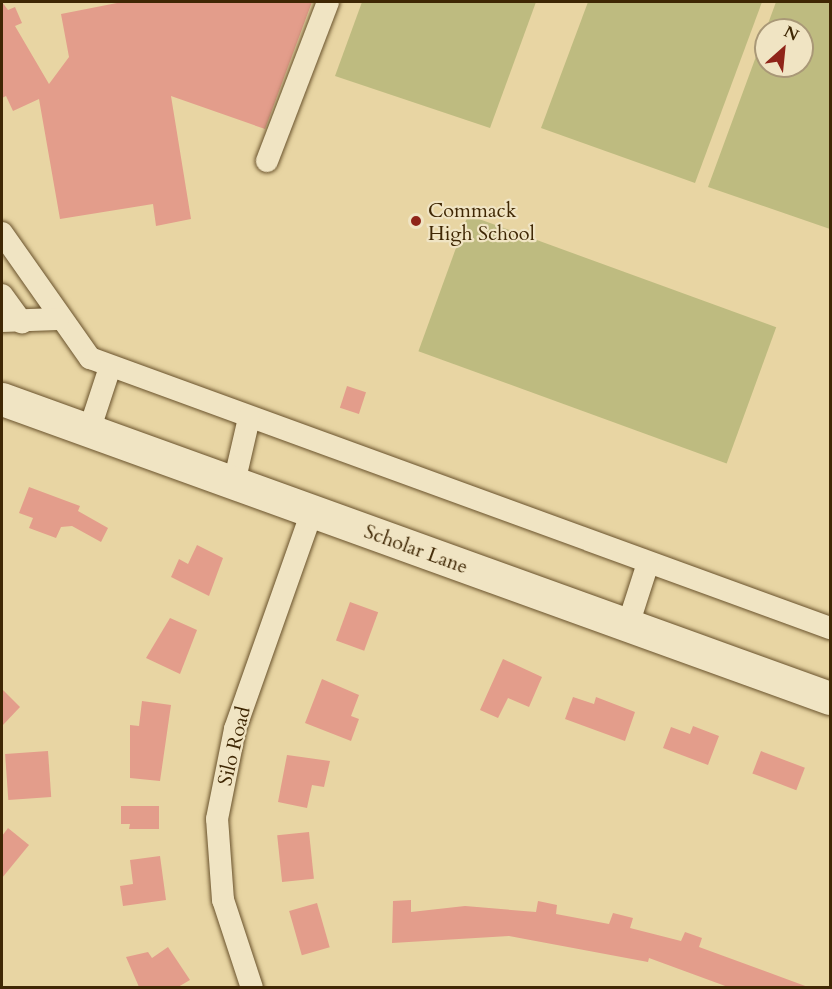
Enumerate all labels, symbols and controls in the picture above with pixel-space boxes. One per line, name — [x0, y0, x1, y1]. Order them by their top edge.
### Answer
north arrow — [754, 18, 814, 78]
text: N — [780, 21, 802, 47]
place label: Commack High School — [428, 198, 535, 245]
marker: Commack High School — [409, 214, 423, 228]
street label: Scholar Lane — [361, 519, 471, 579]
street label: Silo Road — [213, 704, 255, 788]

